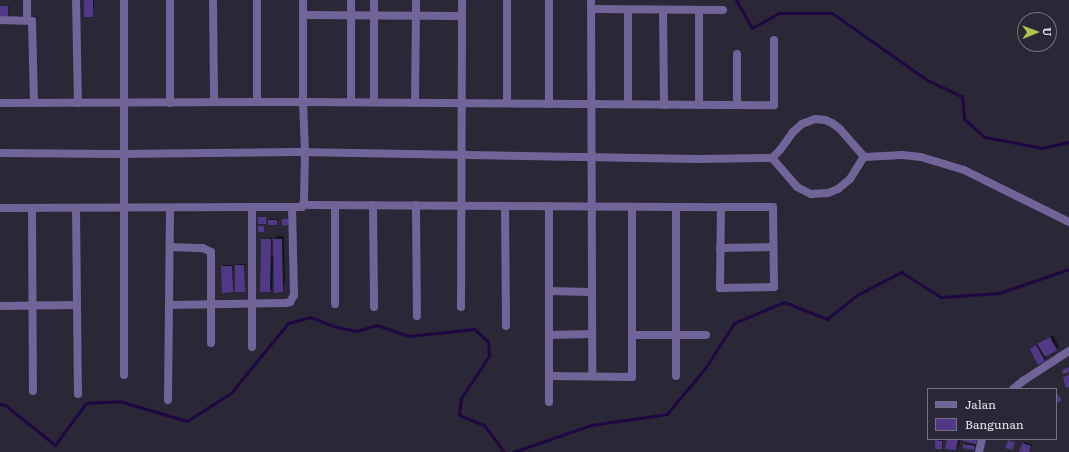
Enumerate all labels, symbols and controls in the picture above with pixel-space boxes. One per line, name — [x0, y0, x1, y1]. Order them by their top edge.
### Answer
north arrow — [1017, 12, 1057, 52]
text: U — [1040, 27, 1056, 36]
legend — [927, 388, 1057, 440]
text: Jalan — [965, 395, 996, 413]
text: Bangunan — [965, 415, 1024, 433]

